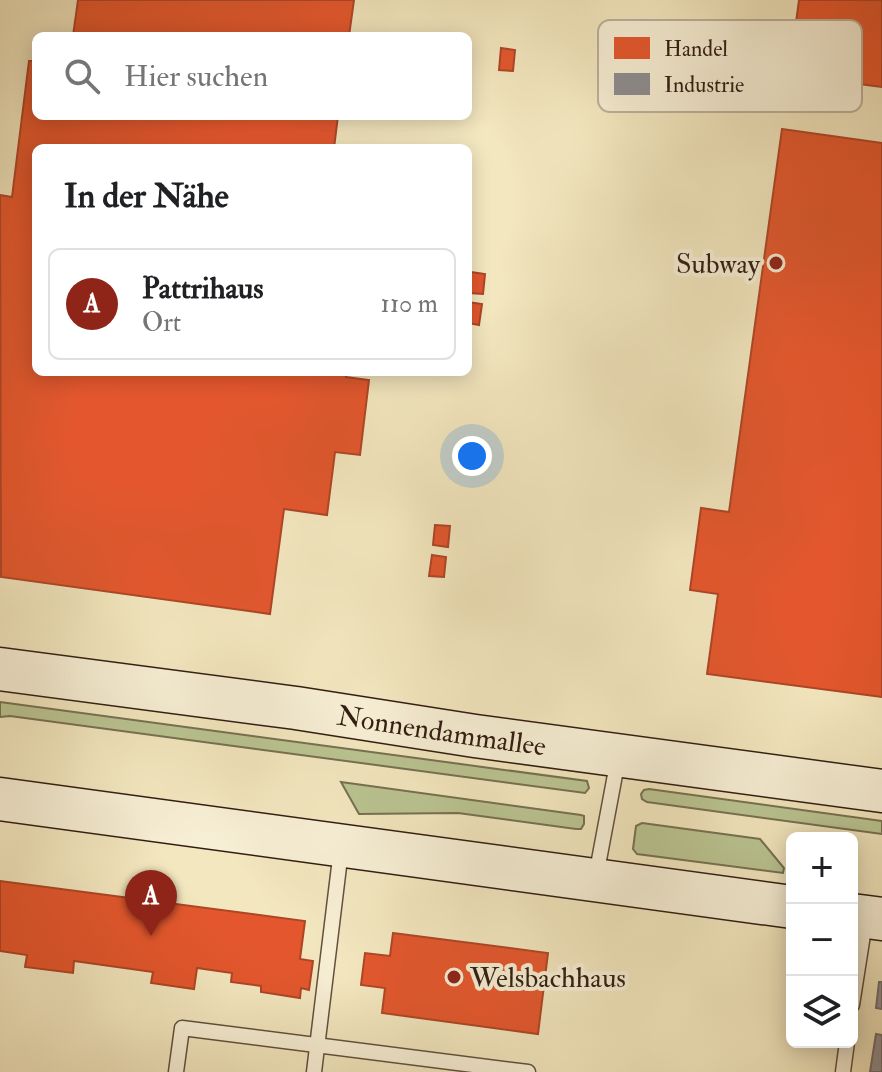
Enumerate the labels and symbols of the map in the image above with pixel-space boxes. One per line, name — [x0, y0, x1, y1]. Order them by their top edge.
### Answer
legend — [598, 20, 862, 112]
text: Handel — [664, 35, 728, 63]
text: Industrie — [664, 71, 744, 99]
place label: Subway — [676, 247, 761, 282]
marker: Subway — [767, 254, 785, 272]
your location — [452, 436, 492, 476]
street label: Nonnendammallee — [335, 699, 548, 764]
pin: A — [125, 870, 177, 936]
place label: Welsbachhaus — [469, 961, 626, 996]
marker: Welsbachhaus — [445, 968, 463, 986]

